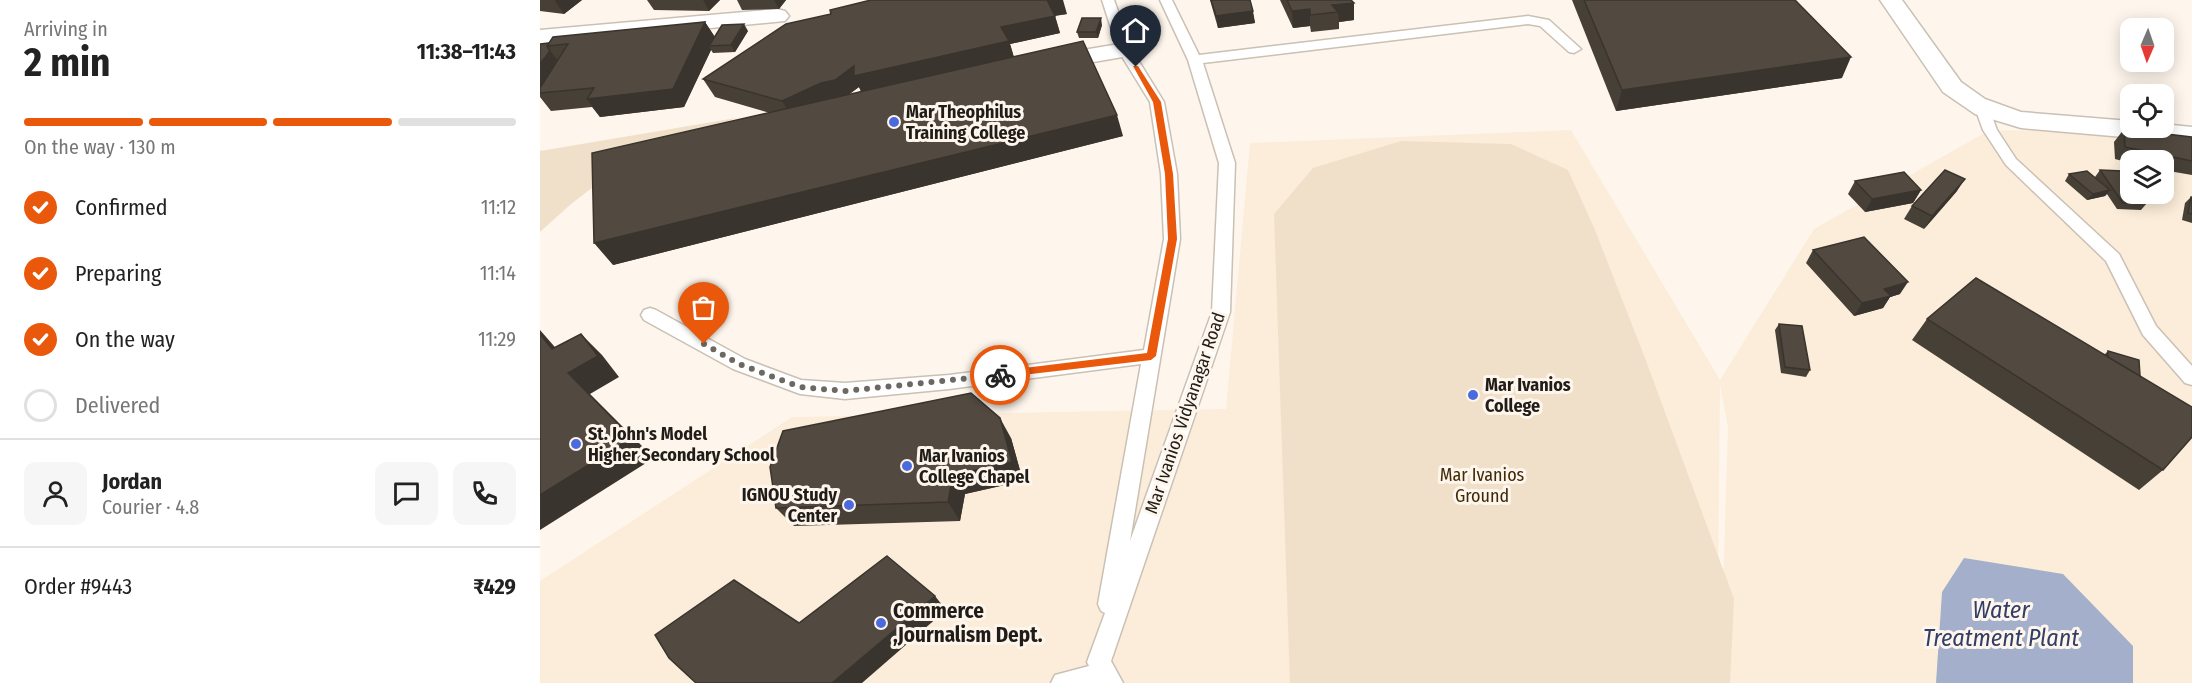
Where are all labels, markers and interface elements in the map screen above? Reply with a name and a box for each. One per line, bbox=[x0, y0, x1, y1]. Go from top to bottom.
pin bbox=[1110, 5, 1161, 67]
icon: home bbox=[1119, 14, 1152, 47]
text: Arriving in bbox=[24, 17, 108, 41]
north arrow bbox=[2120, 18, 2174, 72]
map controls bbox=[2120, 18, 2174, 204]
text: 11:38–11:43 bbox=[417, 38, 516, 65]
text: 2 min bbox=[24, 40, 110, 86]
button: locate bbox=[2120, 84, 2174, 138]
place label: Mar Theophilus Training College bbox=[906, 101, 1025, 144]
marker: Mar Theophilus Training College bbox=[887, 115, 901, 129]
text: On the way · 130 m bbox=[24, 135, 176, 159]
button: layers bbox=[2120, 150, 2174, 204]
icon: check bbox=[24, 191, 57, 224]
text: Confirmed bbox=[75, 194, 168, 221]
text: 11:12 bbox=[481, 195, 516, 219]
icon: check bbox=[24, 257, 57, 290]
text: Preparing bbox=[75, 260, 161, 287]
text: 11:14 bbox=[480, 261, 516, 285]
pin bbox=[678, 282, 729, 344]
icon: bag bbox=[687, 291, 720, 324]
street label: Mar Ivanios Vidyanagar Road bbox=[1140, 309, 1230, 517]
icon: check bbox=[24, 323, 57, 356]
text: On the way bbox=[75, 326, 175, 353]
text: 11:29 bbox=[478, 327, 516, 351]
courier bbox=[970, 345, 1030, 405]
icon: bike bbox=[984, 359, 1017, 392]
place label: Mar Ivanios College bbox=[1485, 374, 1571, 417]
marker: Mar Ivanios College bbox=[1466, 388, 1480, 402]
text: Delivered bbox=[75, 392, 160, 419]
place label: St. John's Model Higher Secondary School bbox=[588, 423, 775, 466]
marker: St. John's Model Higher Secondary School bbox=[569, 437, 583, 451]
place label: Mar Ivanios College Chapel bbox=[919, 445, 1029, 488]
marker: Mar Ivanios College Chapel bbox=[900, 459, 914, 473]
button: person bbox=[24, 462, 87, 525]
button: chat bbox=[375, 462, 438, 525]
button: phone bbox=[453, 462, 516, 525]
park label: Mar Ivanios Ground bbox=[1440, 464, 1525, 507]
text: Jordan bbox=[102, 468, 162, 495]
place label: IGNOU Study Center bbox=[742, 484, 837, 527]
text: Courier · 4.8 bbox=[102, 495, 199, 519]
marker: IGNOU Study Center bbox=[842, 498, 856, 512]
text: Order #9443 bbox=[24, 573, 132, 600]
text: ₹429 bbox=[473, 573, 516, 600]
water label: Water Treatment Plant bbox=[1923, 596, 2079, 652]
place label: Commerce ,Journalism Dept. bbox=[893, 598, 1043, 648]
marker: Commerce ,Journalism Dept. bbox=[874, 616, 888, 630]

